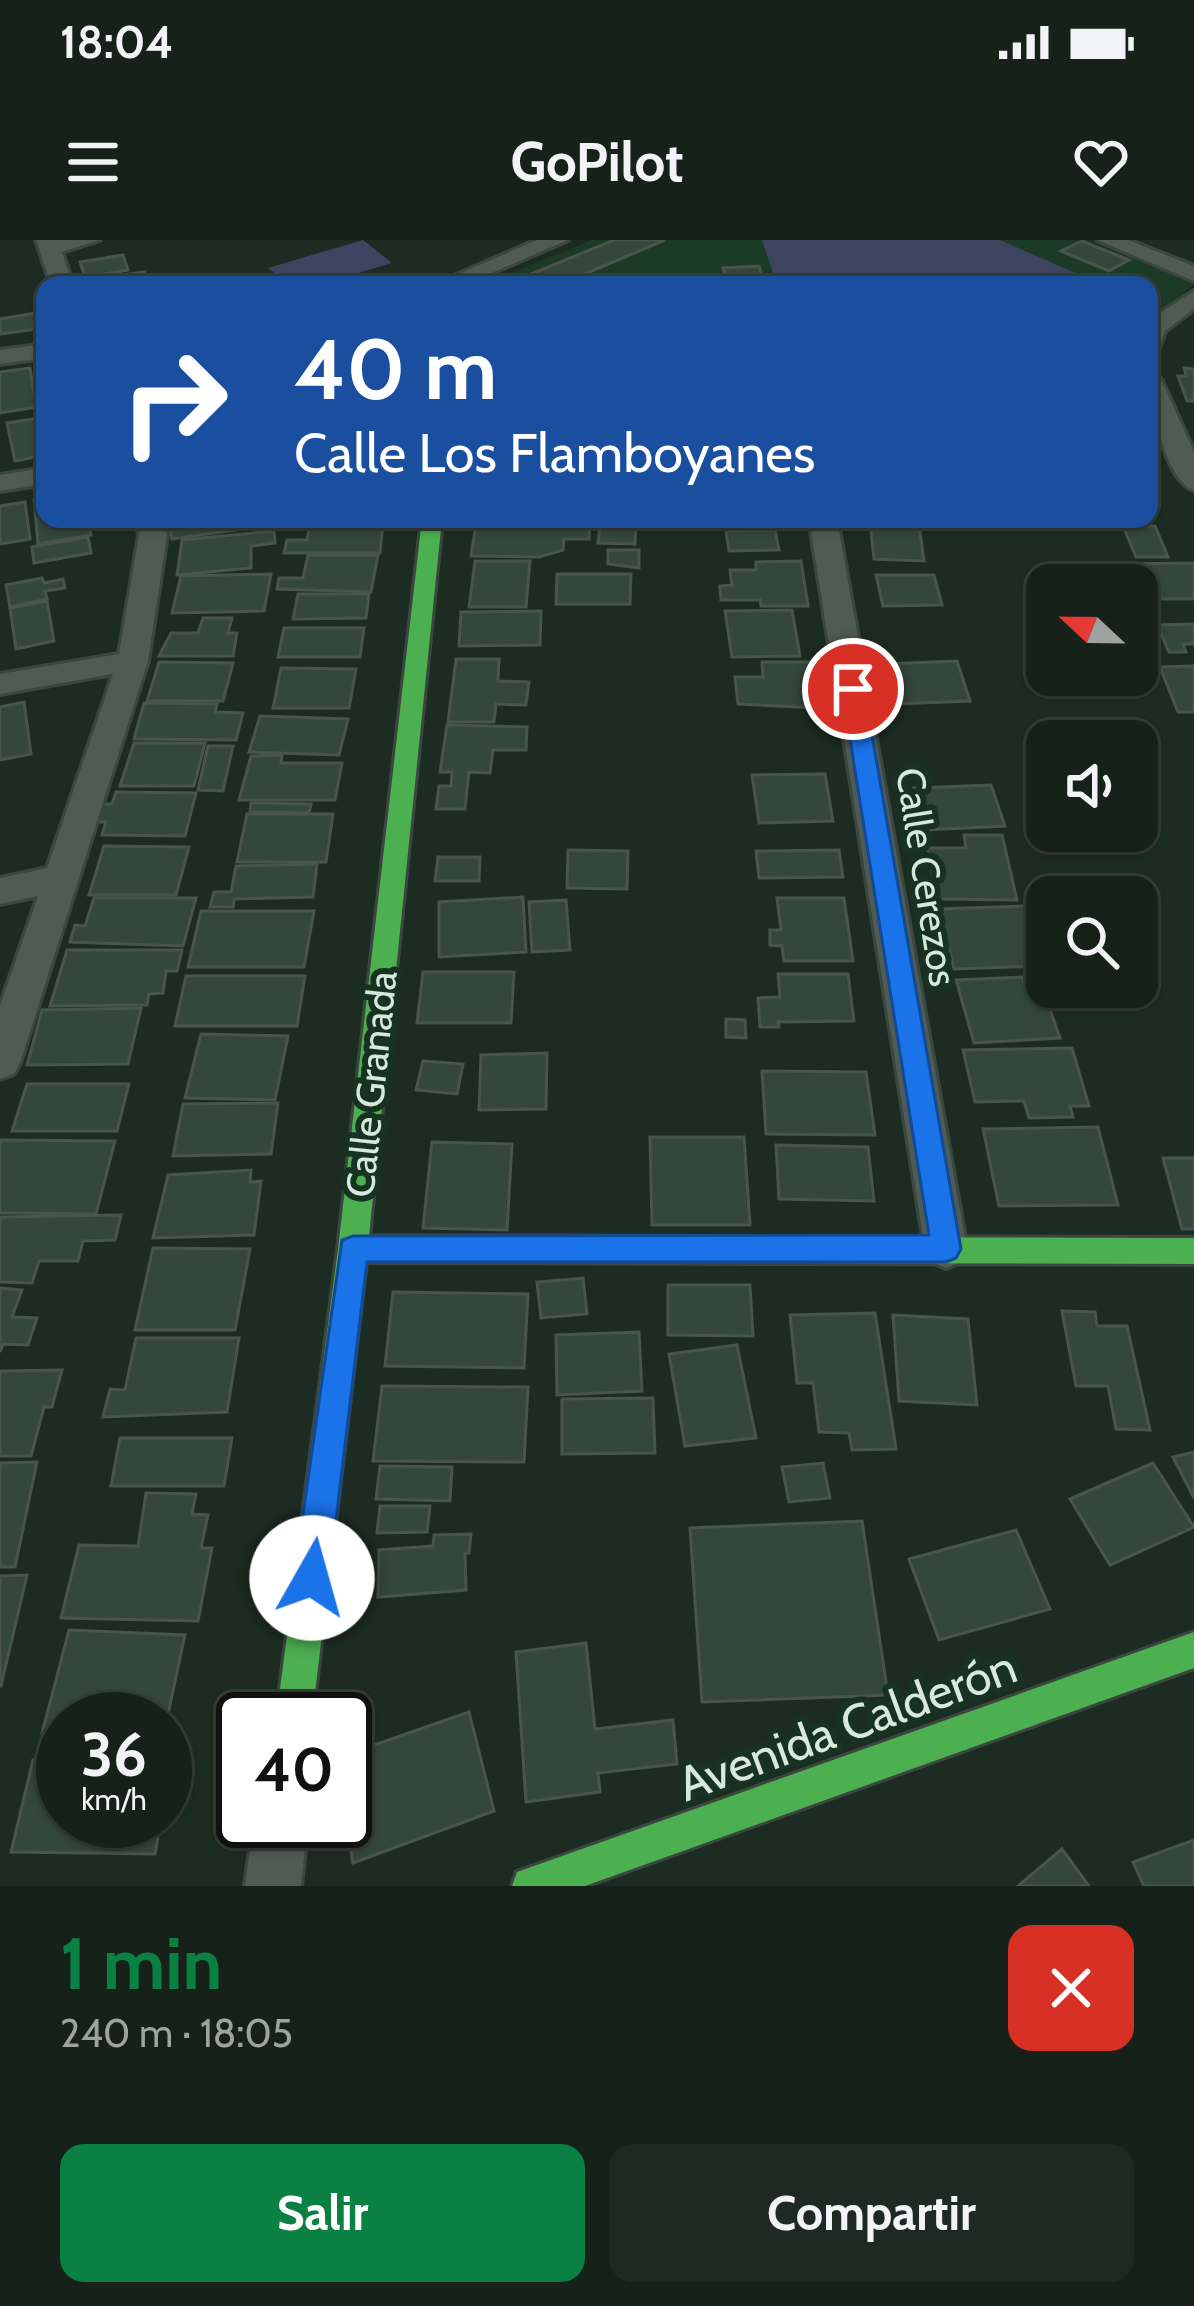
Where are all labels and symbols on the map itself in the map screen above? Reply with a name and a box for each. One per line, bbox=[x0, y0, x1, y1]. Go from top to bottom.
north arrow bbox=[1026, 564, 1158, 696]
pin bbox=[802, 638, 904, 740]
street label: Calle Cerezos bbox=[886, 764, 968, 990]
street label: Calle Granada bbox=[335, 968, 407, 1200]
position arrow bbox=[249, 1515, 375, 1641]
street label: Avenida Calderón bbox=[670, 1637, 1024, 1813]
speed limit sign: 40 bbox=[216, 1692, 372, 1848]

